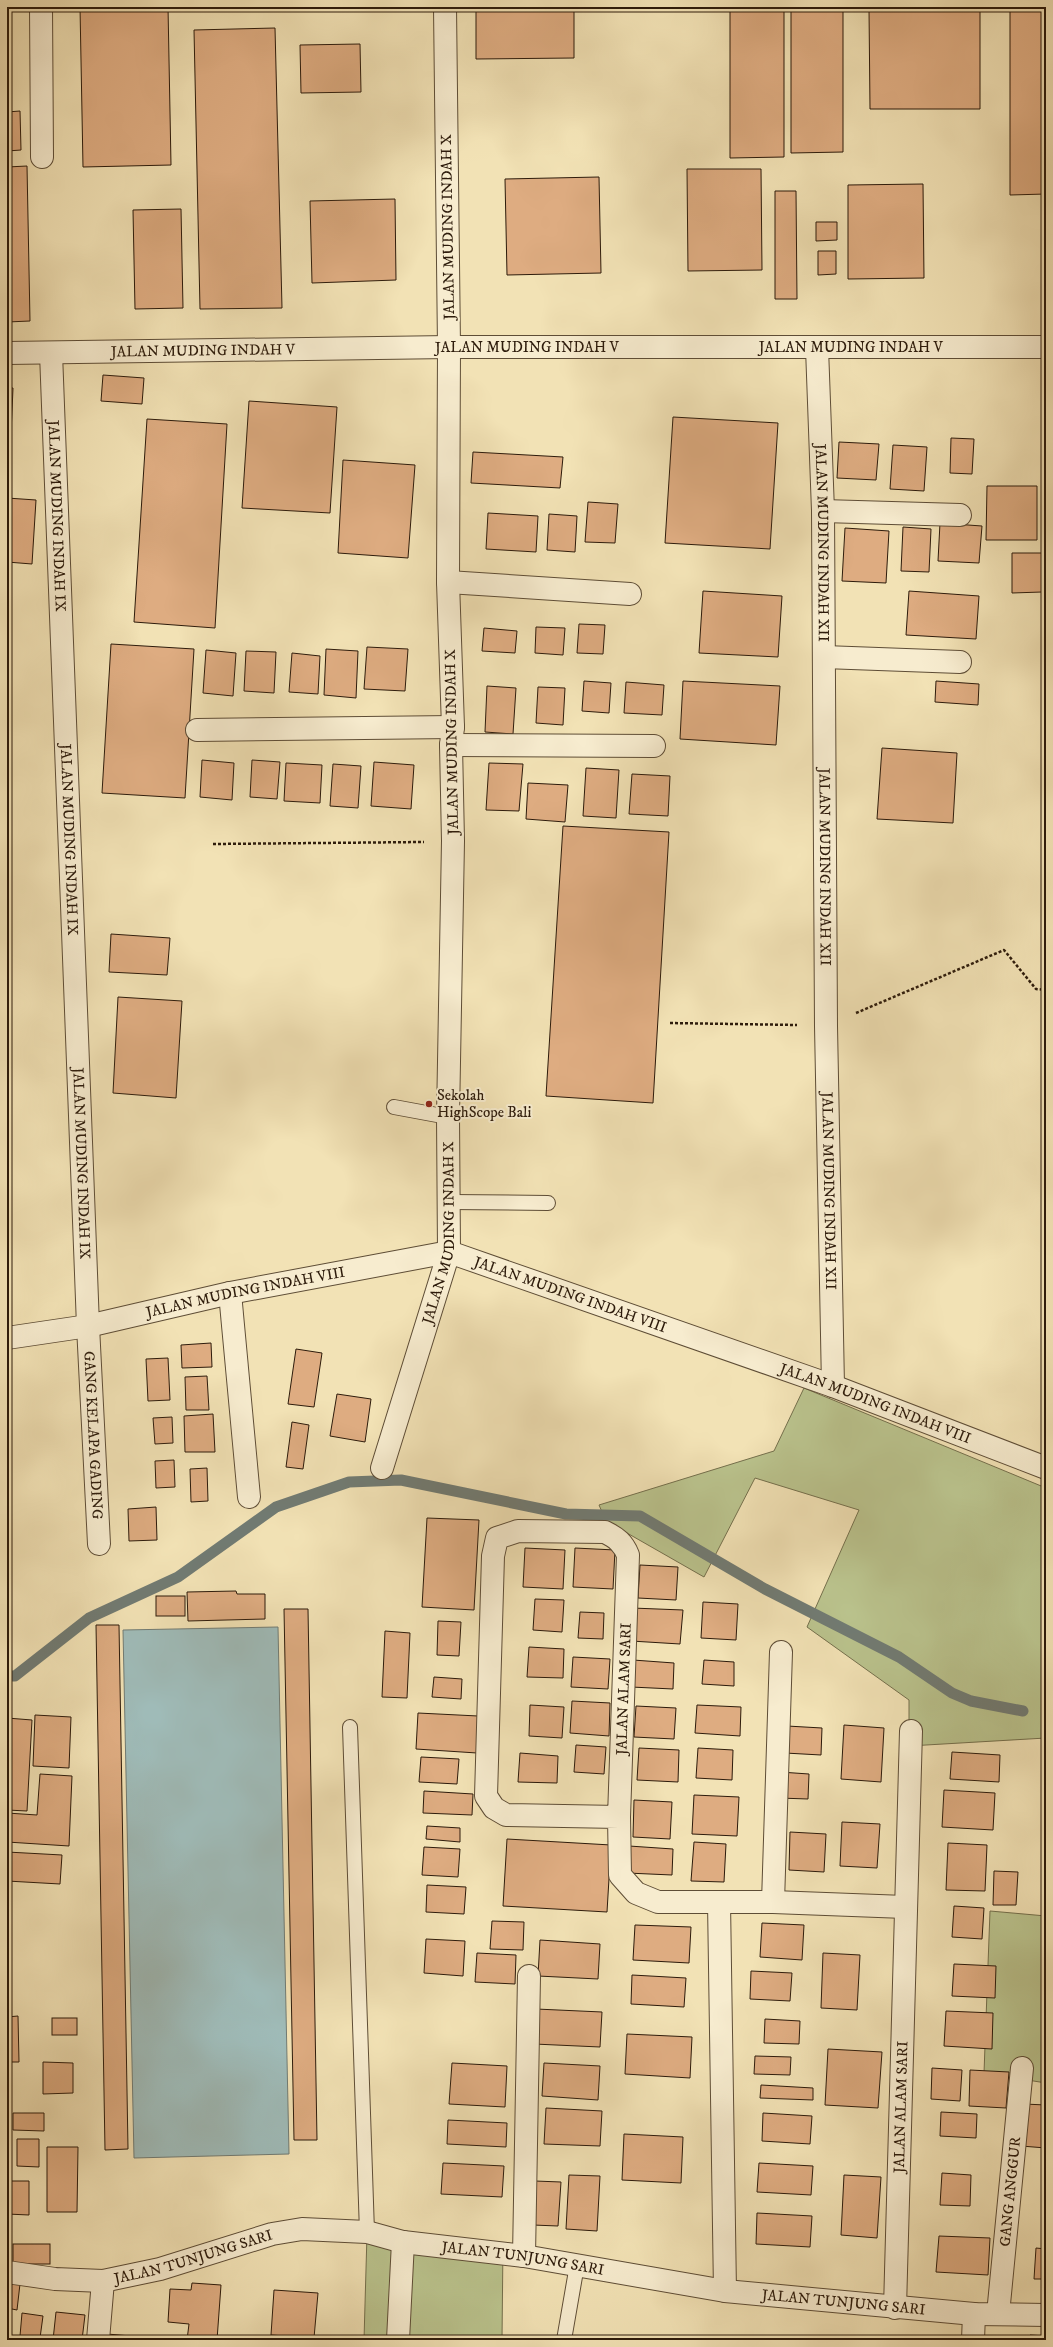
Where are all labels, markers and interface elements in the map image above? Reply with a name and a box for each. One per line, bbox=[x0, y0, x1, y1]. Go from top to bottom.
street label: JALAN MUDING INDAH X bbox=[437, 134, 459, 322]
street label: JALAN MUDING INDAH V bbox=[433, 337, 620, 357]
street label: JALAN MUDING INDAH V bbox=[757, 338, 944, 357]
street label: JALAN MUDING INDAH V bbox=[109, 340, 296, 361]
street label: JALAN MUDING INDAH IX bbox=[44, 418, 70, 612]
street label: JALAN MUDING INDAH XII bbox=[811, 442, 833, 642]
street label: JALAN MUDING INDAH X bbox=[441, 649, 463, 837]
street label: JALAN MUDING INDAH IX bbox=[56, 741, 83, 936]
street label: JALAN MUDING INDAH XII bbox=[815, 766, 835, 966]
street label: JALAN MUDING INDAH IX bbox=[69, 1065, 95, 1260]
place label: Sekolah HighScope Bali bbox=[437, 1086, 532, 1122]
street label: JALAN MUDING INDAH XII bbox=[818, 1090, 841, 1290]
marker: Sekolah HighScope Bali bbox=[424, 1099, 434, 1109]
street label: JALAN MUDING INDAH X bbox=[417, 1141, 459, 1328]
street label: JALAN MUDING INDAH VIII bbox=[470, 1251, 669, 1337]
street label: JALAN MUDING INDAH VIII bbox=[142, 1262, 346, 1322]
street label: GANG KELAPA GADING bbox=[80, 1350, 107, 1520]
street label: JALAN MUDING INDAH VIII bbox=[775, 1358, 974, 1448]
street label: JALAN ALAM SARI bbox=[612, 1623, 636, 1757]
street label: JALAN ALAM SARI bbox=[889, 2041, 912, 2175]
street label: GANG ANGGUR bbox=[995, 2136, 1025, 2247]
street label: JALAN TUNJUNG SARI bbox=[110, 2225, 275, 2288]
street label: JALAN TUNJUNG SARI bbox=[439, 2237, 606, 2279]
street label: JALAN TUNJUNG SARI bbox=[759, 2285, 926, 2319]

